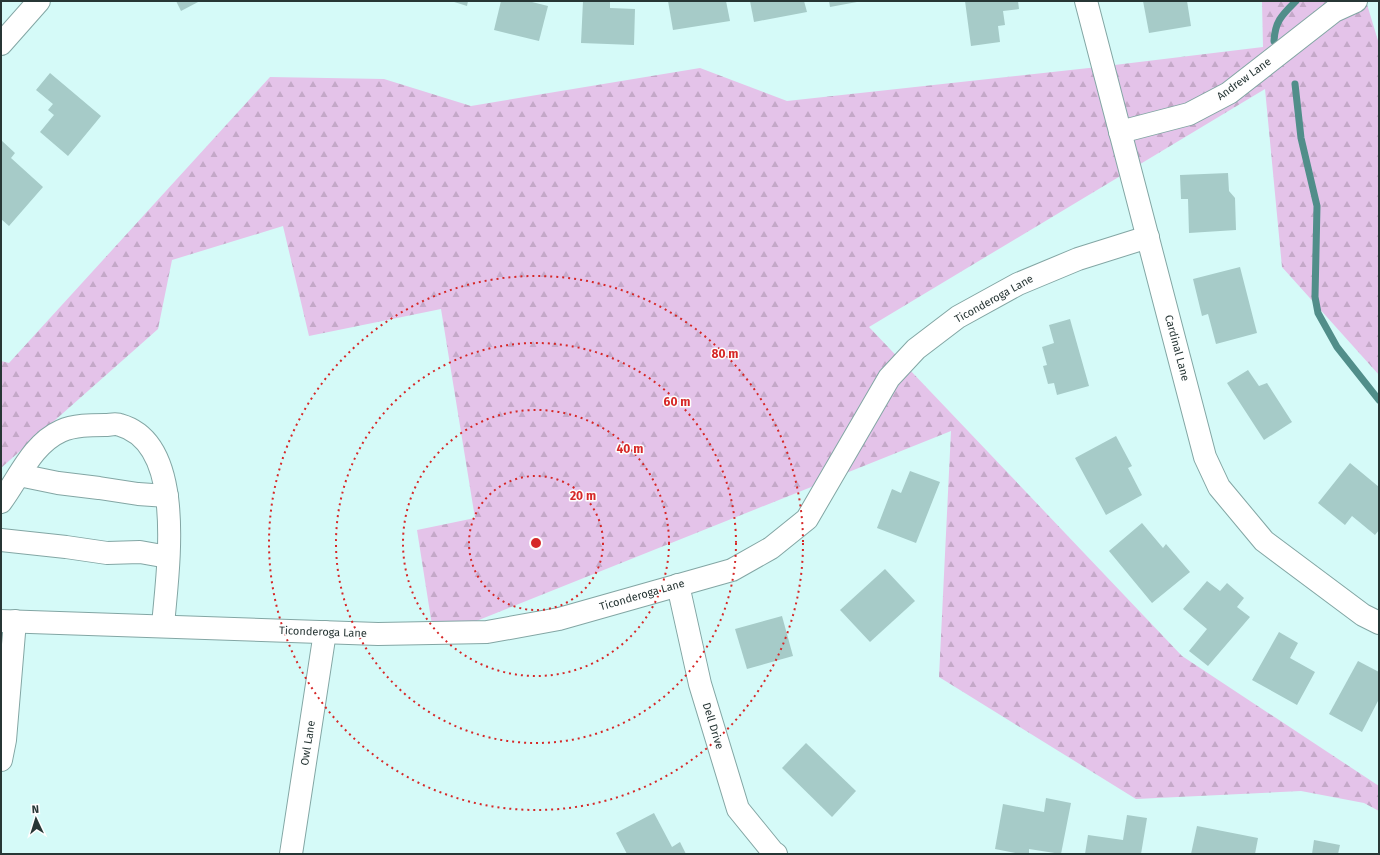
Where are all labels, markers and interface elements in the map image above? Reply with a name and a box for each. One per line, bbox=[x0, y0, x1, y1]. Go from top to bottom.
street label: Andrew Lane bbox=[1214, 55, 1274, 103]
street label: Ticonderoga Lane bbox=[952, 272, 1036, 326]
street label: Cardinal Lane bbox=[1162, 314, 1192, 382]
text: 80 m bbox=[712, 347, 738, 361]
text: 60 m bbox=[664, 395, 690, 409]
text: 40 m bbox=[617, 442, 643, 456]
text: 20 m bbox=[570, 489, 596, 503]
centre of rings bbox=[529, 536, 543, 550]
street label: Ticonderoga Lane bbox=[598, 577, 686, 613]
street label: Ticonderoga Lane bbox=[279, 624, 367, 640]
street label: Dell Drive bbox=[700, 701, 726, 751]
street label: Owl Lane bbox=[298, 720, 318, 766]
north arrow bbox=[16, 799, 56, 839]
text: N bbox=[31, 803, 39, 816]

